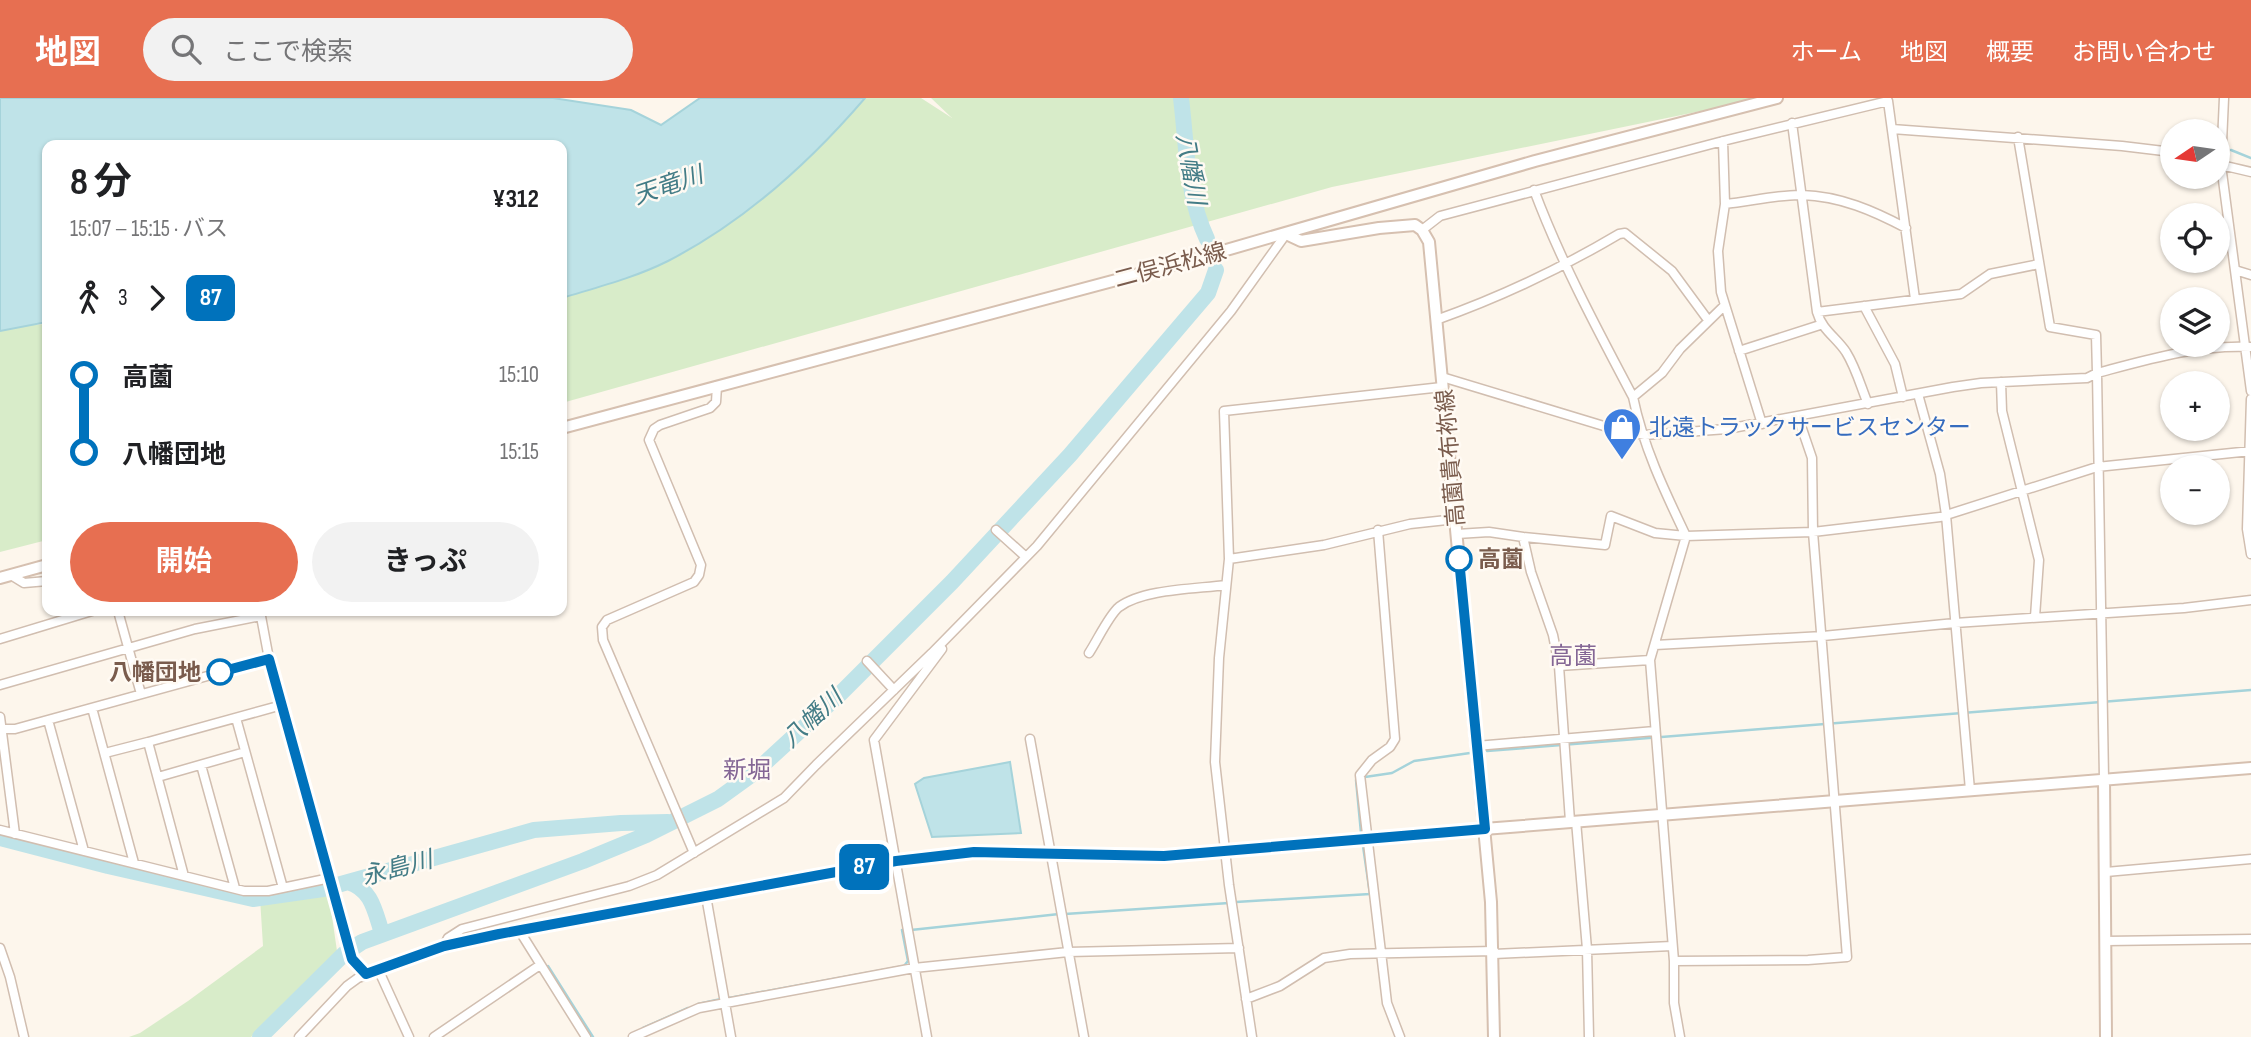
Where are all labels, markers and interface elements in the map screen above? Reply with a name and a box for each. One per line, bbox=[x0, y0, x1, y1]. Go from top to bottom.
search box bbox=[143, 18, 633, 81]
icon: search bbox=[167, 30, 205, 68]
text: 地図 bbox=[35, 33, 101, 73]
text: ここで検索 bbox=[223, 37, 353, 68]
text: ホーム bbox=[1791, 38, 1862, 67]
text: 地図 bbox=[1900, 38, 1948, 67]
text: 概要 bbox=[1986, 38, 2034, 67]
text: お問い合わせ bbox=[2072, 38, 2216, 67]
north arrow bbox=[2160, 119, 2230, 189]
map controls bbox=[2160, 119, 2230, 525]
water label: 八幡川 bbox=[1170, 131, 1212, 210]
water label: 天竜川 bbox=[629, 159, 710, 211]
text: 8 分 bbox=[70, 160, 132, 205]
text: ¥312 bbox=[492, 184, 539, 215]
button: locate bbox=[2160, 203, 2230, 273]
text: 15:07 – 15:15 · バス bbox=[70, 215, 228, 243]
street label: 二俣浜松線 bbox=[1111, 238, 1229, 294]
icon: walk bbox=[70, 279, 108, 317]
icon: forward bbox=[138, 279, 176, 317]
text: 87 bbox=[200, 283, 221, 312]
text: 3 bbox=[118, 284, 128, 312]
button: layers bbox=[2160, 287, 2230, 357]
text: 15:10 bbox=[499, 361, 539, 389]
text: 高薗 bbox=[122, 363, 174, 394]
button: + bbox=[2160, 371, 2230, 441]
street label: 高薗貴布祢線 bbox=[1431, 388, 1471, 528]
shop icon: 北遠トラックサービスセンター bbox=[1601, 406, 1643, 461]
place label: 北遠トラックサービスセンター bbox=[1649, 414, 1971, 442]
text: 15:15 bbox=[500, 438, 539, 466]
text: 八幡団地 bbox=[122, 440, 226, 471]
button: − bbox=[2160, 455, 2230, 525]
button: 開始 bbox=[70, 522, 298, 602]
button: きっぷ bbox=[312, 522, 539, 602]
marker: 高薗 bbox=[1446, 546, 1472, 572]
place label: 高薗 bbox=[1478, 546, 1524, 574]
district label: 高薗 bbox=[1549, 642, 1597, 671]
place label: 八幡団地 bbox=[109, 659, 201, 687]
marker: 八幡団地 bbox=[207, 659, 233, 685]
water label: 八幡川 bbox=[776, 681, 851, 754]
district label: 新堀 bbox=[723, 756, 771, 785]
water label: 永島川 bbox=[359, 844, 439, 892]
line badge: 87 bbox=[832, 844, 896, 890]
text: 87 bbox=[853, 852, 875, 881]

